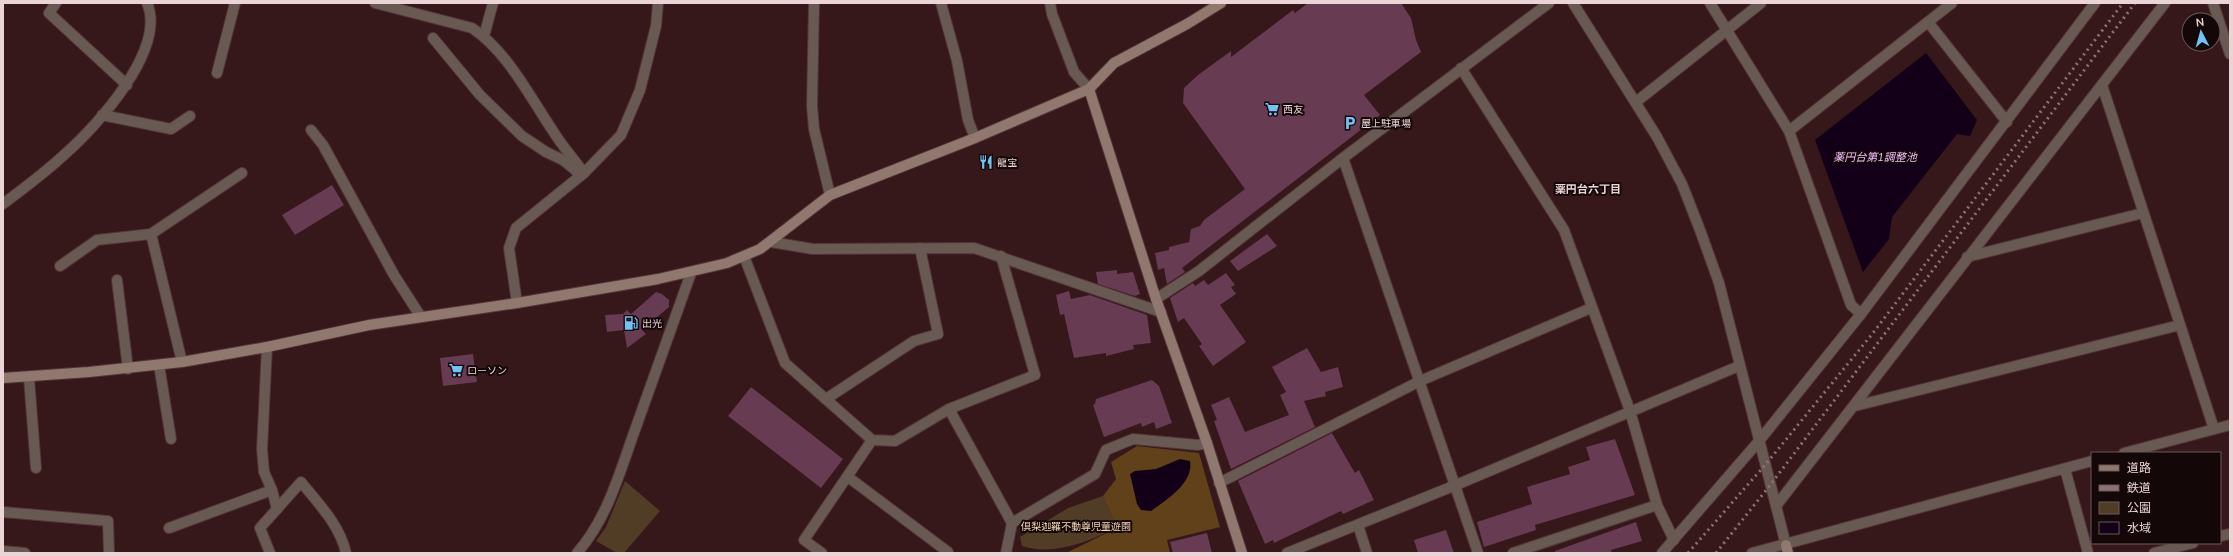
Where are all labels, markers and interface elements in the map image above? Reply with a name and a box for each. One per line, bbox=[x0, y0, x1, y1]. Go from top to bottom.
north arrow bbox=[2181, 12, 2221, 52]
text: N bbox=[2195, 15, 2205, 29]
supermarket icon: 西友 bbox=[1264, 101, 1280, 117]
place label: 西友 bbox=[1283, 103, 1303, 116]
parking icon: 屋上駐車場 bbox=[1342, 115, 1358, 131]
place label: 屋上駐車場 bbox=[1361, 117, 1411, 130]
water label: 薬円台第1調整池 bbox=[1833, 150, 1918, 164]
restaurant icon: 龍宝 bbox=[978, 154, 994, 170]
place label: 龍宝 bbox=[997, 156, 1017, 169]
district label: 薬円台六丁目 bbox=[1555, 182, 1621, 196]
fuel station icon: 出光 bbox=[623, 315, 639, 331]
place label: 出光 bbox=[642, 317, 662, 330]
supermarket icon: ローソン bbox=[448, 362, 464, 378]
place label: ローソン bbox=[467, 364, 507, 377]
legend bbox=[2091, 452, 2221, 544]
text: 道路 bbox=[2127, 460, 2151, 475]
text: 鉄道 bbox=[2127, 480, 2151, 495]
text: 公園 bbox=[2127, 500, 2151, 515]
park label: 倶梨迦羅不動尊児童遊園 bbox=[1020, 520, 1131, 533]
text: 水域 bbox=[2127, 520, 2151, 535]

